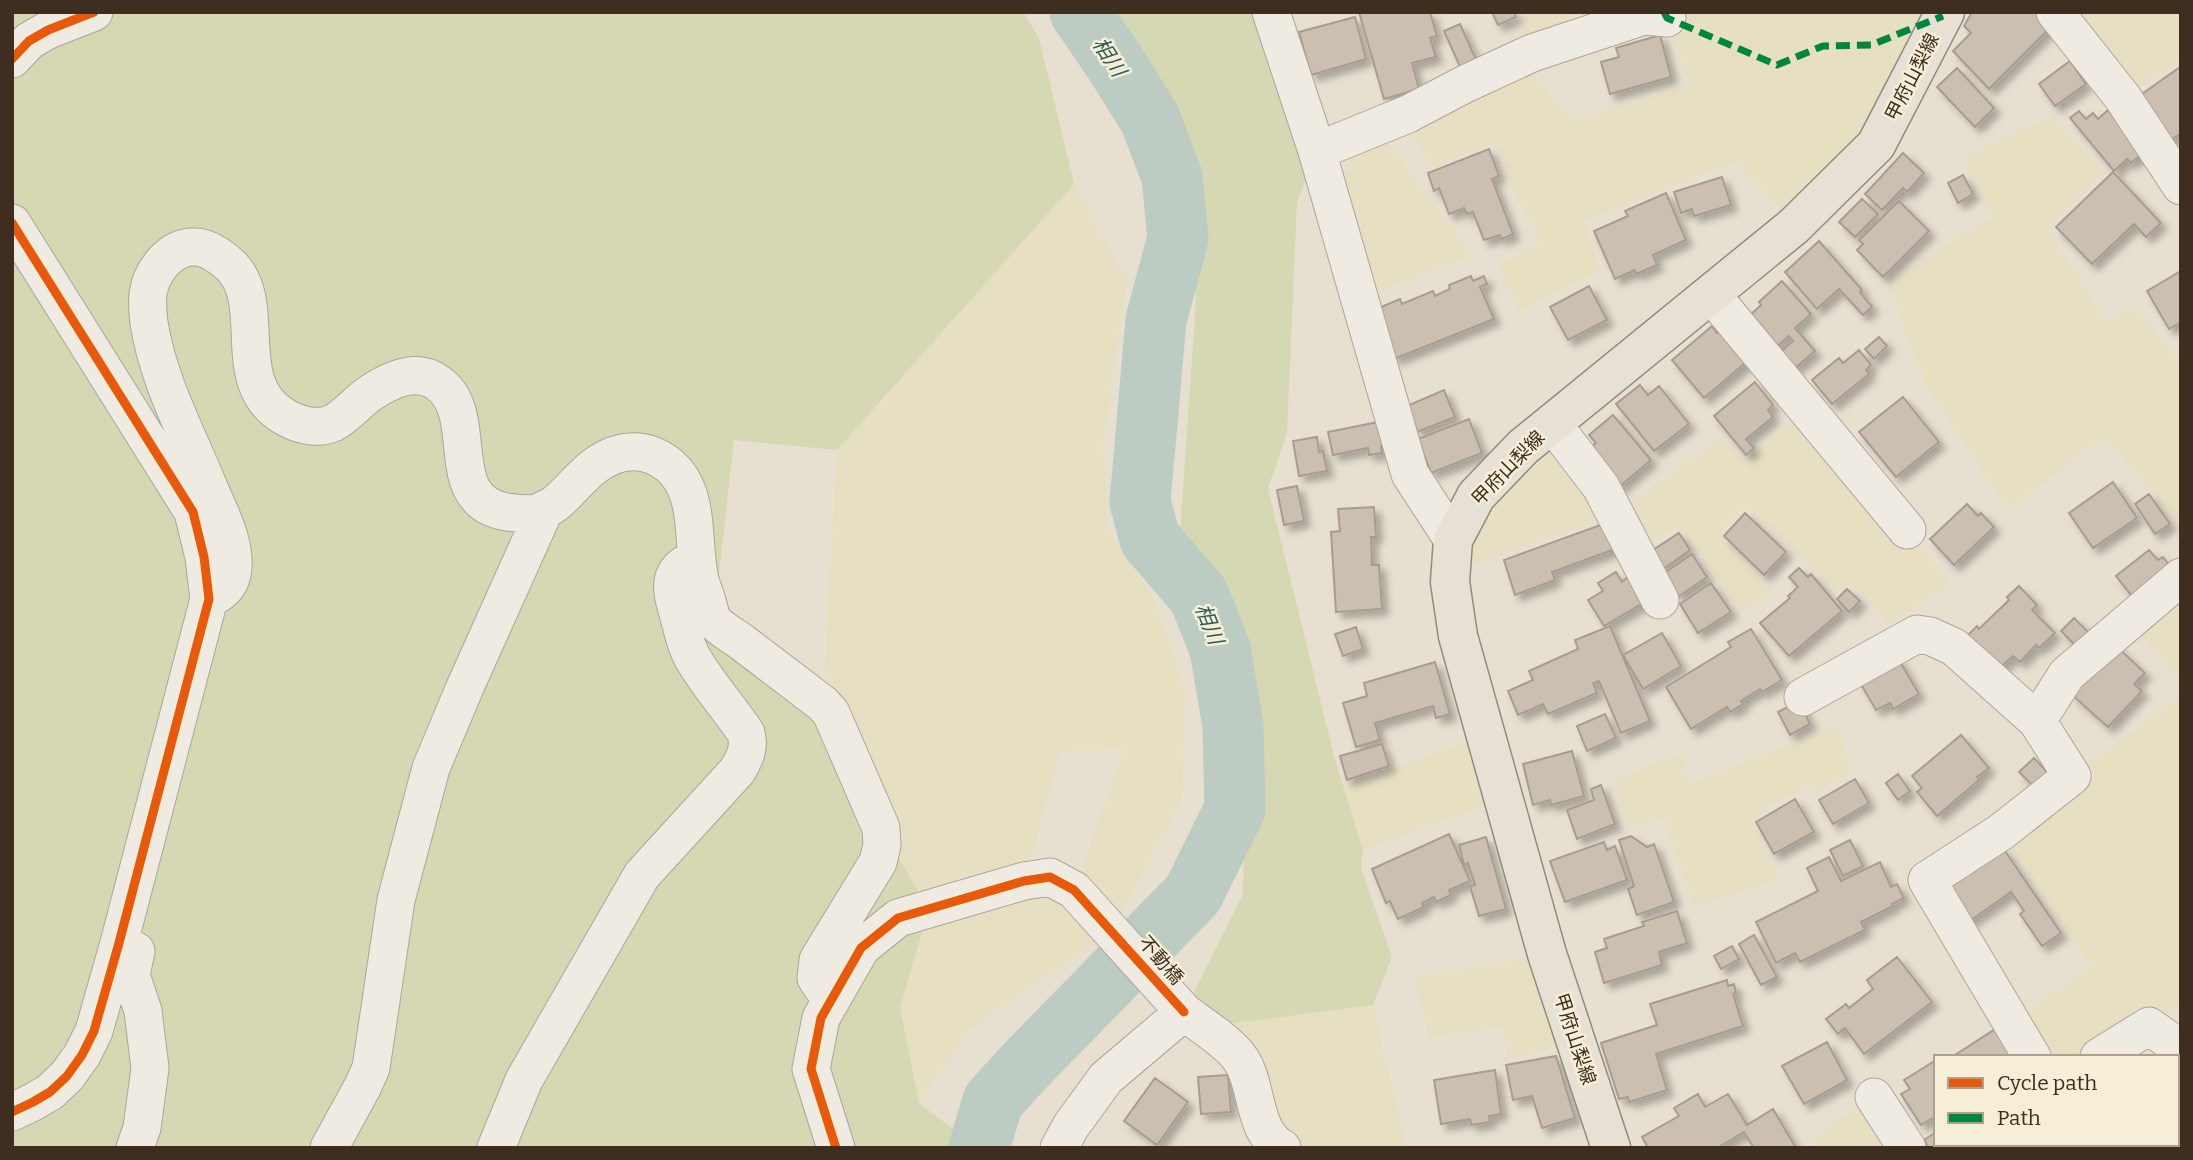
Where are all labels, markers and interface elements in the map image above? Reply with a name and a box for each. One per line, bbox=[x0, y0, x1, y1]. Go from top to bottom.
street label: 甲府山梨線 bbox=[1880, 29, 1944, 125]
water label: 相川 bbox=[1087, 32, 1132, 83]
street label: 甲府山梨線 bbox=[1467, 426, 1549, 510]
water label: 相川 bbox=[1189, 600, 1230, 650]
street label: 不動橋 bbox=[1134, 931, 1188, 989]
street label: 甲府山梨線 bbox=[1549, 990, 1601, 1088]
legend bbox=[1934, 1055, 2179, 1146]
text: Cycle path bbox=[1997, 1070, 2097, 1096]
text: Path bbox=[1997, 1105, 2041, 1131]

